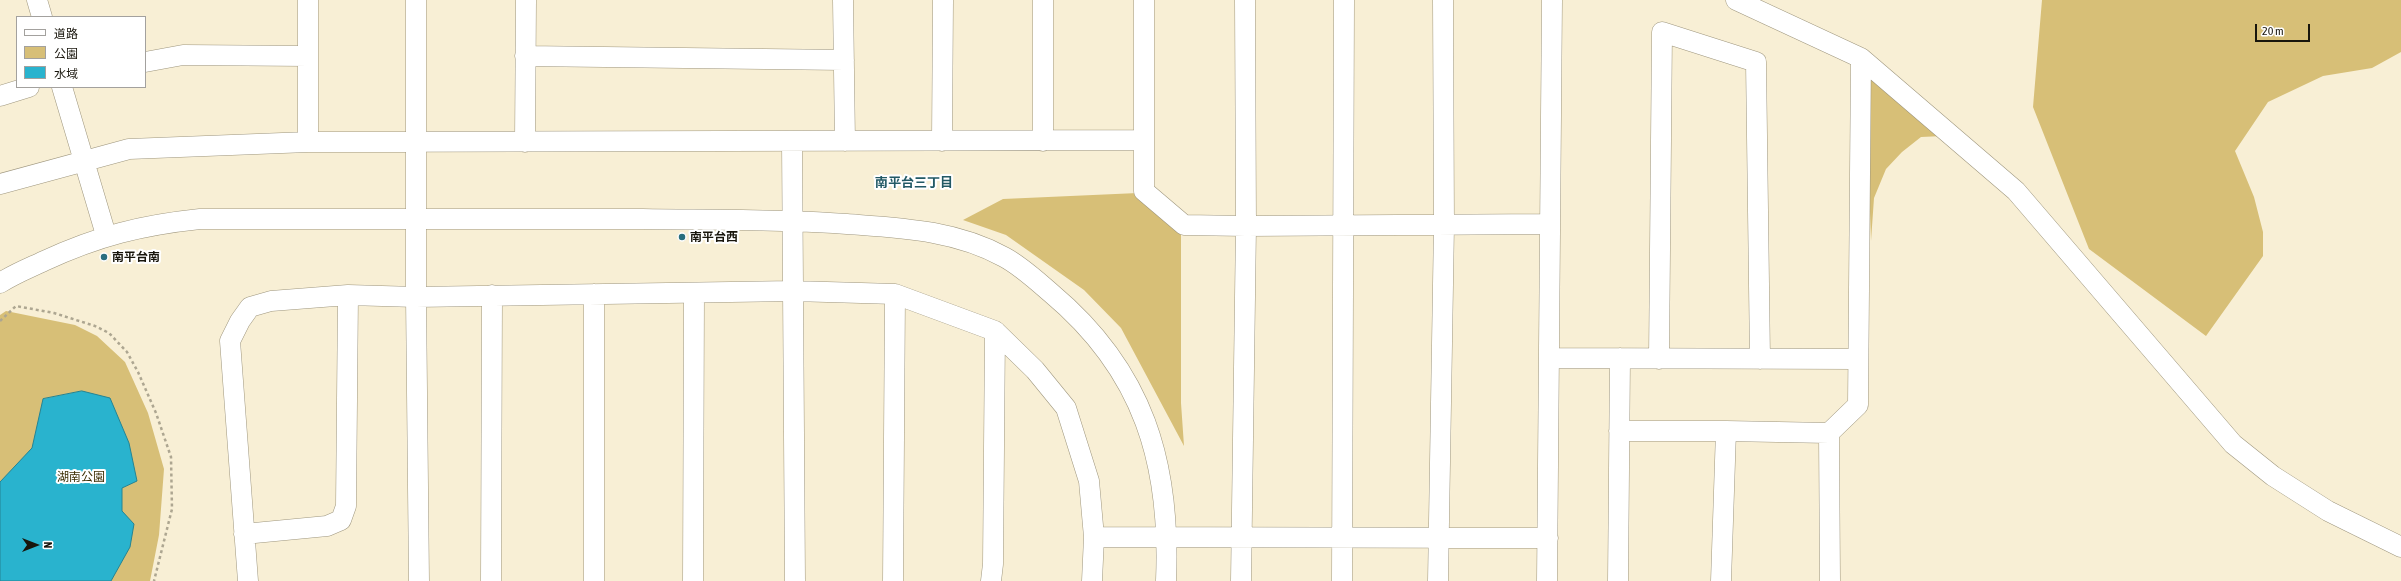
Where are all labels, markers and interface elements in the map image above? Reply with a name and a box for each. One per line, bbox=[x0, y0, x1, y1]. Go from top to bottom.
legend bbox=[16, 16, 146, 88]
scale bar bbox=[2257, 16, 2312, 42]
text: 20 m bbox=[2262, 24, 2284, 38]
text: 道路 bbox=[54, 27, 78, 41]
text: 公園 bbox=[54, 47, 78, 61]
text: 水域 bbox=[54, 67, 78, 81]
district label: 南平台三丁目 bbox=[875, 175, 953, 191]
place label: 南平台西 bbox=[690, 230, 738, 244]
marker: 南平台西 bbox=[677, 232, 687, 242]
place label: 南平台南 bbox=[112, 250, 160, 264]
marker: 南平台南 bbox=[99, 252, 109, 262]
park label: 湖南公園 bbox=[57, 470, 105, 484]
north arrow bbox=[16, 525, 56, 565]
text: N bbox=[42, 542, 54, 548]

